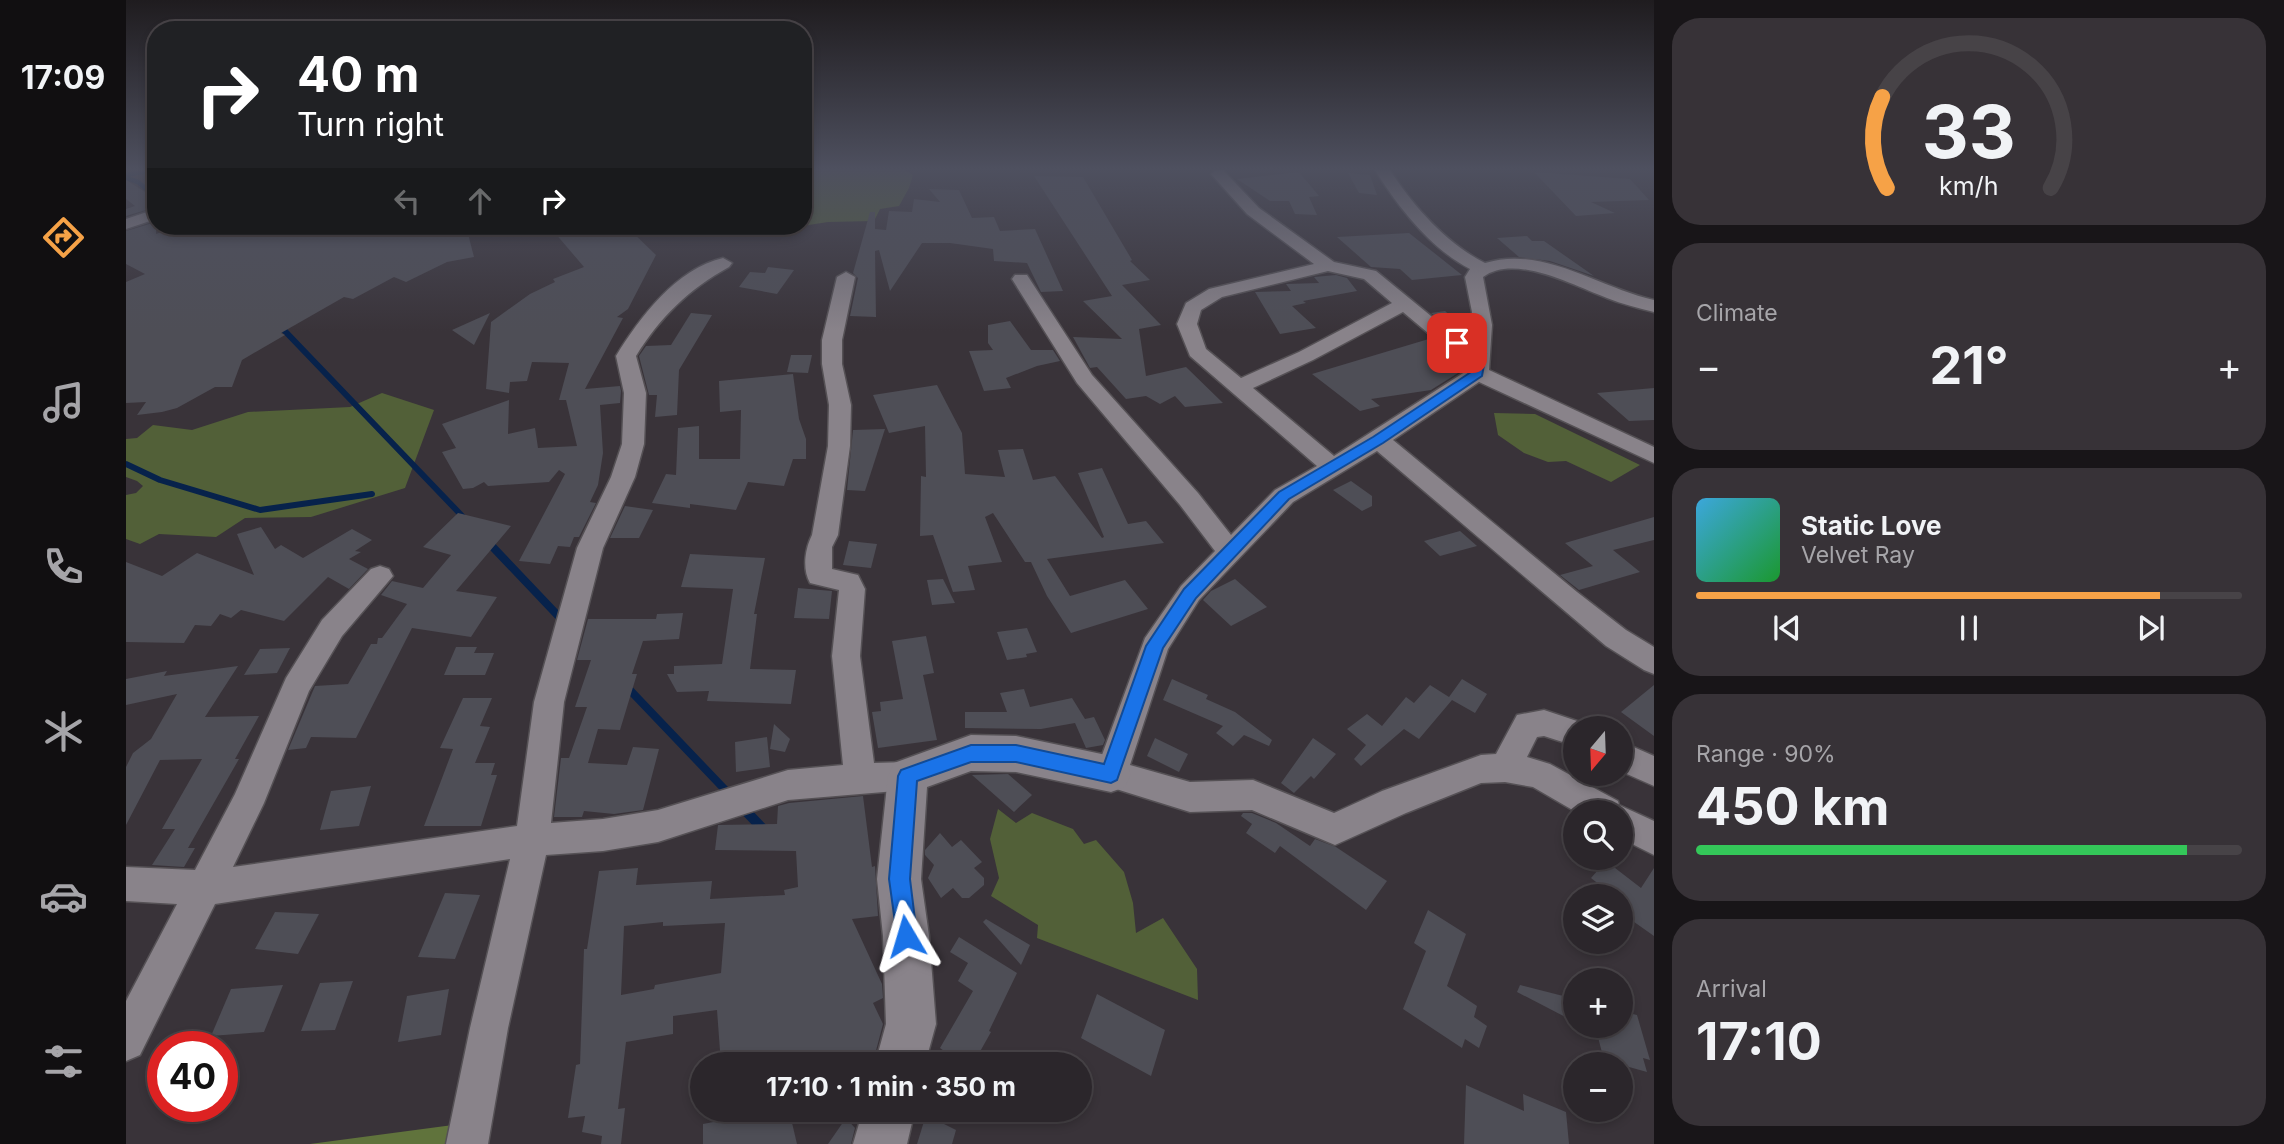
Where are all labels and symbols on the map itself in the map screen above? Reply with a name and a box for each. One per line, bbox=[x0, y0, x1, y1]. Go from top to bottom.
pin bbox=[1427, 313, 1487, 373]
north arrow bbox=[1563, 716, 1633, 786]
position arrow bbox=[869, 899, 943, 973]
speed limit sign: 40 bbox=[147, 1031, 238, 1122]

